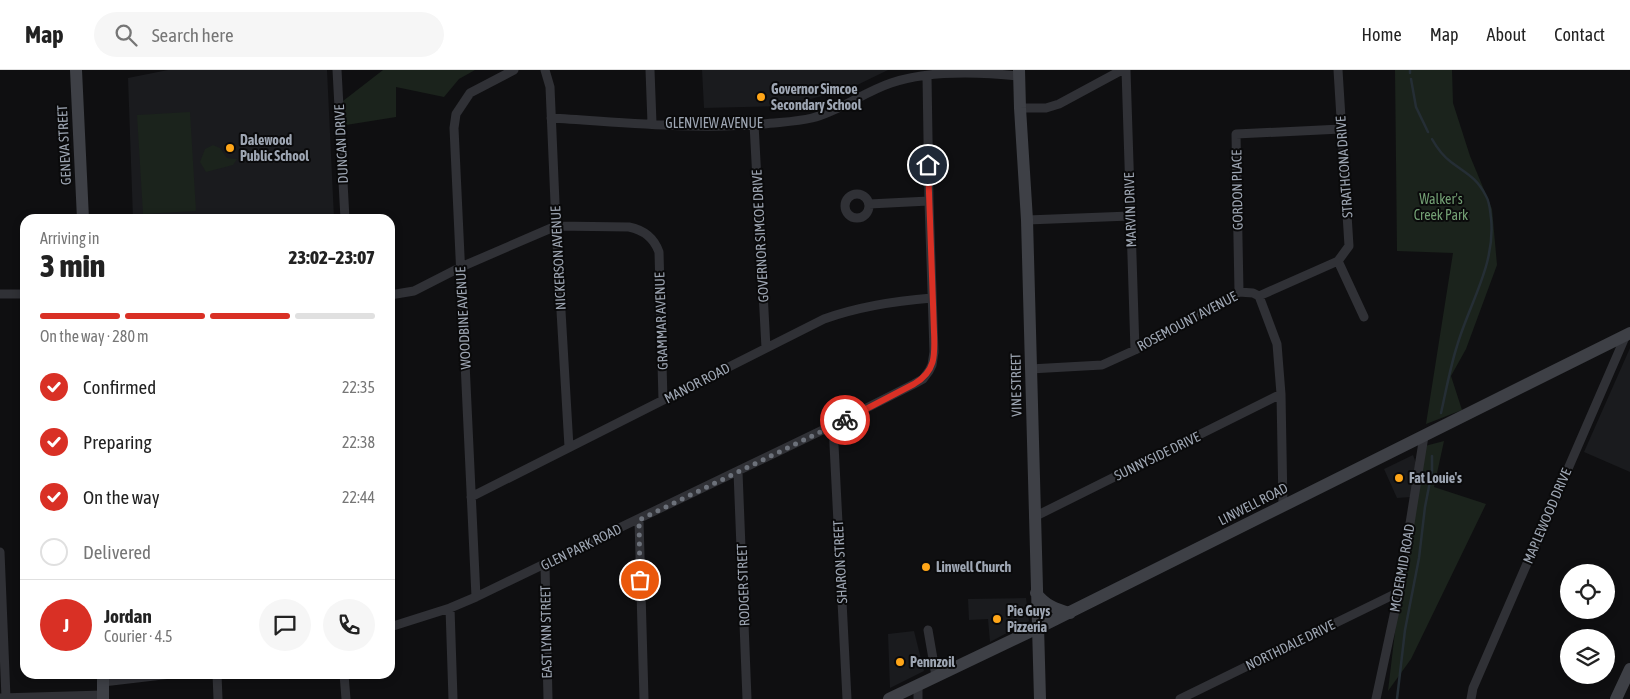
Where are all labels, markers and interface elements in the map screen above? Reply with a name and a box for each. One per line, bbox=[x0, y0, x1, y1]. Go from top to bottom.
search box bbox=[94, 12, 444, 57]
text: Map bbox=[25, 21, 64, 48]
icon: search bbox=[112, 21, 140, 49]
text: Search here bbox=[152, 24, 234, 46]
text: Home bbox=[1362, 24, 1402, 45]
text: Map bbox=[1430, 24, 1459, 45]
text: About bbox=[1487, 24, 1526, 45]
text: Contact bbox=[1554, 24, 1605, 45]
place label: Governor Simcoe Secondary School bbox=[771, 81, 862, 113]
marker: Governor Simcoe Secondary School bbox=[755, 91, 767, 103]
street label: DUNCAN DRIVE bbox=[331, 104, 351, 184]
street label: GENEVA STREET bbox=[54, 105, 74, 185]
street label: GLENVIEW AVENUE bbox=[665, 115, 763, 131]
street label: STRATHCONA DRIVE bbox=[1332, 115, 1356, 218]
place label: Dalewood Public School bbox=[240, 132, 309, 164]
marker: Dalewood Public School bbox=[224, 142, 236, 154]
pin bbox=[907, 144, 949, 186]
street label: GORDON PLACE bbox=[1228, 150, 1246, 230]
icon: home bbox=[914, 151, 942, 179]
street label: GOVERNOR SIMCOE DRIVE bbox=[749, 169, 771, 303]
street label: MARVIN DRIVE bbox=[1121, 172, 1139, 248]
park label: Walker's Creek Park bbox=[1414, 191, 1468, 223]
street label: NICKERSON AVENUE bbox=[547, 206, 569, 310]
text: Arriving in bbox=[40, 229, 100, 247]
text: 23:02–23:07 bbox=[288, 246, 375, 268]
text: 3 min bbox=[40, 247, 105, 284]
street label: WOODBINE AVENUE bbox=[452, 266, 474, 370]
street label: GRAMMAR AVENUE bbox=[651, 272, 671, 370]
street label: ROSEMOUNT AVENUE bbox=[1134, 288, 1240, 354]
text: On the way · 280 m bbox=[40, 327, 149, 345]
street label: VINE STREET bbox=[1007, 353, 1025, 417]
street label: MANOR ROAD bbox=[662, 360, 733, 406]
icon: check bbox=[40, 373, 68, 401]
text: Confirmed bbox=[83, 376, 156, 398]
text: 22:35 bbox=[342, 378, 375, 396]
courier bbox=[820, 395, 870, 445]
icon: bike bbox=[831, 406, 859, 434]
icon: check bbox=[40, 428, 68, 456]
street label: SUNNYSIDE DRIVE bbox=[1112, 428, 1202, 484]
text: Preparing bbox=[83, 431, 152, 453]
text: 22:38 bbox=[342, 433, 375, 451]
street label: MAPLEWOOD DRIVE bbox=[1520, 466, 1574, 566]
place label: Fat Louie's bbox=[1409, 470, 1462, 486]
marker: Fat Louie's bbox=[1393, 472, 1405, 484]
street label: LINWELL ROAD bbox=[1216, 480, 1291, 528]
icon: check bbox=[40, 483, 68, 511]
text: On the way bbox=[83, 486, 160, 508]
text: 22:44 bbox=[342, 488, 375, 506]
street label: SHARON STREET bbox=[830, 520, 850, 604]
street label: GLEN PARK ROAD bbox=[538, 521, 624, 573]
street label: MCDERMID ROAD bbox=[1386, 523, 1418, 613]
text: Delivered bbox=[83, 541, 151, 563]
street label: RODGER STREET bbox=[734, 544, 752, 626]
pin bbox=[619, 559, 661, 601]
place label: Linwell Church bbox=[936, 559, 1012, 575]
marker: Linwell Church bbox=[920, 561, 932, 573]
map controls bbox=[1560, 564, 1615, 684]
button: locate bbox=[1560, 564, 1615, 619]
icon: bag bbox=[626, 566, 654, 594]
street label: EAST LYNN STREET bbox=[537, 585, 555, 679]
button: chat bbox=[259, 599, 311, 651]
button: phone bbox=[323, 599, 375, 651]
place label: Pie Guys Pizzeria bbox=[1007, 603, 1050, 635]
text: Jordan bbox=[104, 605, 152, 627]
marker: Pie Guys Pizzeria bbox=[991, 613, 1003, 625]
text: J bbox=[63, 614, 69, 636]
street label: NORTHDALE DRIVE bbox=[1243, 617, 1337, 673]
text: Courier · 4.5 bbox=[104, 627, 173, 645]
button: layers bbox=[1560, 629, 1615, 684]
place label: Pennzoil bbox=[910, 654, 955, 670]
marker: Pennzoil bbox=[894, 656, 906, 668]

